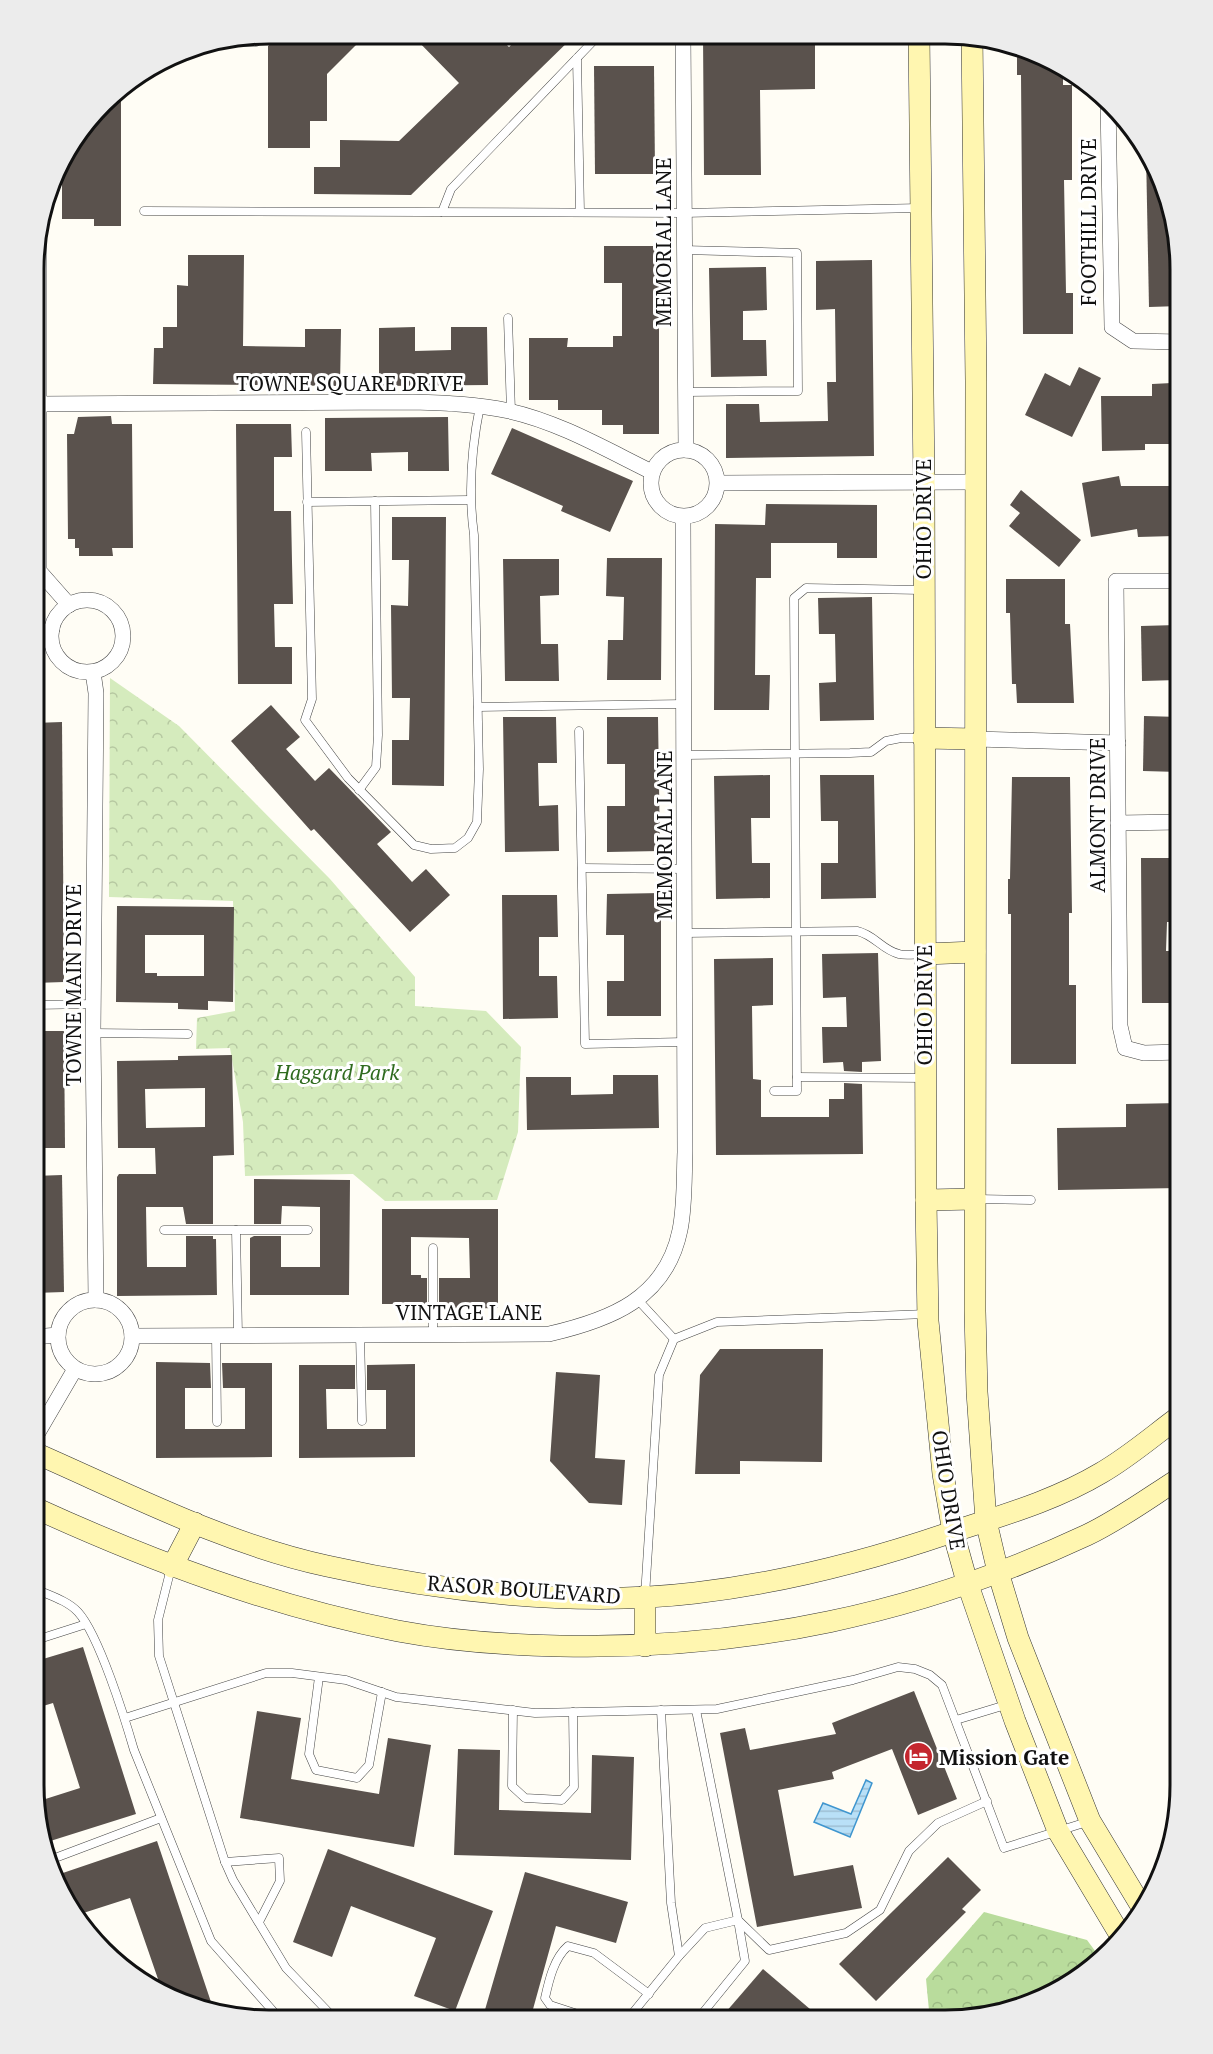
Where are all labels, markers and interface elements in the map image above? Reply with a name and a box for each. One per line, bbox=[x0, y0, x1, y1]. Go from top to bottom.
street label: FOOTHILL DRIVE bbox=[1074, 138, 1102, 306]
street label: MEMORIAL LANE bbox=[649, 157, 677, 327]
street label: TOWNE SQUARE DRIVE bbox=[236, 369, 464, 397]
street label: OHIO DRIVE bbox=[909, 458, 937, 580]
street label: ALMONT DRIVE bbox=[1083, 737, 1111, 893]
street label: MEMORIAL LANE bbox=[650, 750, 678, 920]
street label: TOWNE MAIN DRIVE bbox=[59, 884, 87, 1086]
street label: OHIO DRIVE bbox=[910, 944, 938, 1066]
park label: Haggard Park bbox=[274, 1058, 400, 1086]
street label: VINTAGE LANE bbox=[396, 1298, 542, 1326]
street label: OHIO DRIVE bbox=[926, 1428, 972, 1552]
street label: RASOR BOULEVARD bbox=[426, 1568, 622, 1610]
hotel icon: Mission Gate bbox=[902, 1741, 934, 1773]
place label: Mission Gate bbox=[939, 1743, 1069, 1771]

